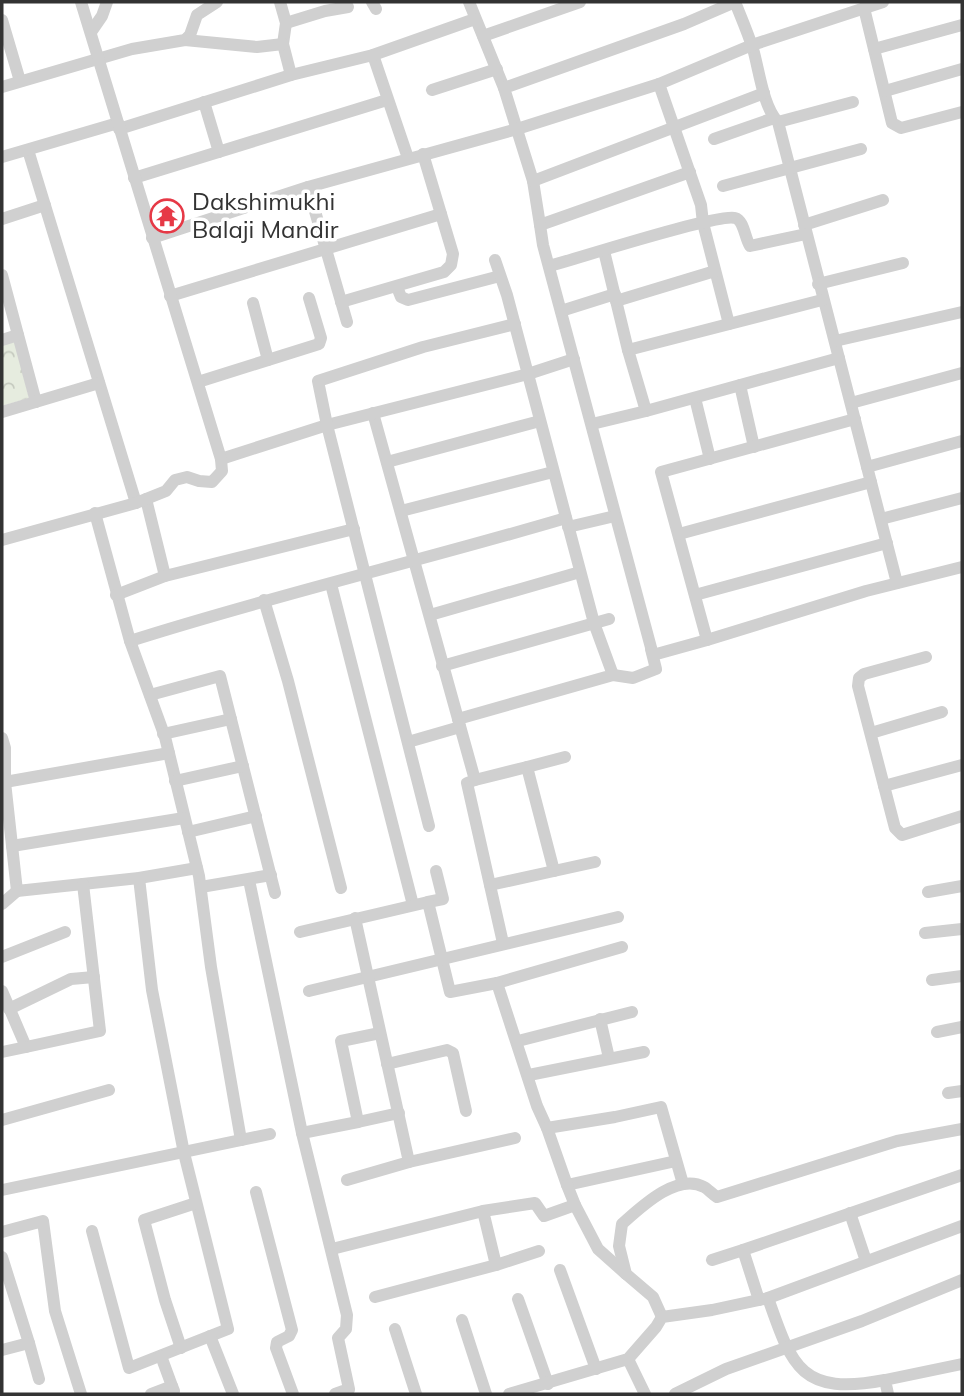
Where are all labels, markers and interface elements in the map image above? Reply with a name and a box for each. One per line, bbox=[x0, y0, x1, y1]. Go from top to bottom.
place label: Dakshimukhi Balaji Mandir bbox=[192, 186, 339, 244]
temple icon: Dakshimukhi Balaji Mandir bbox=[148, 197, 186, 235]

